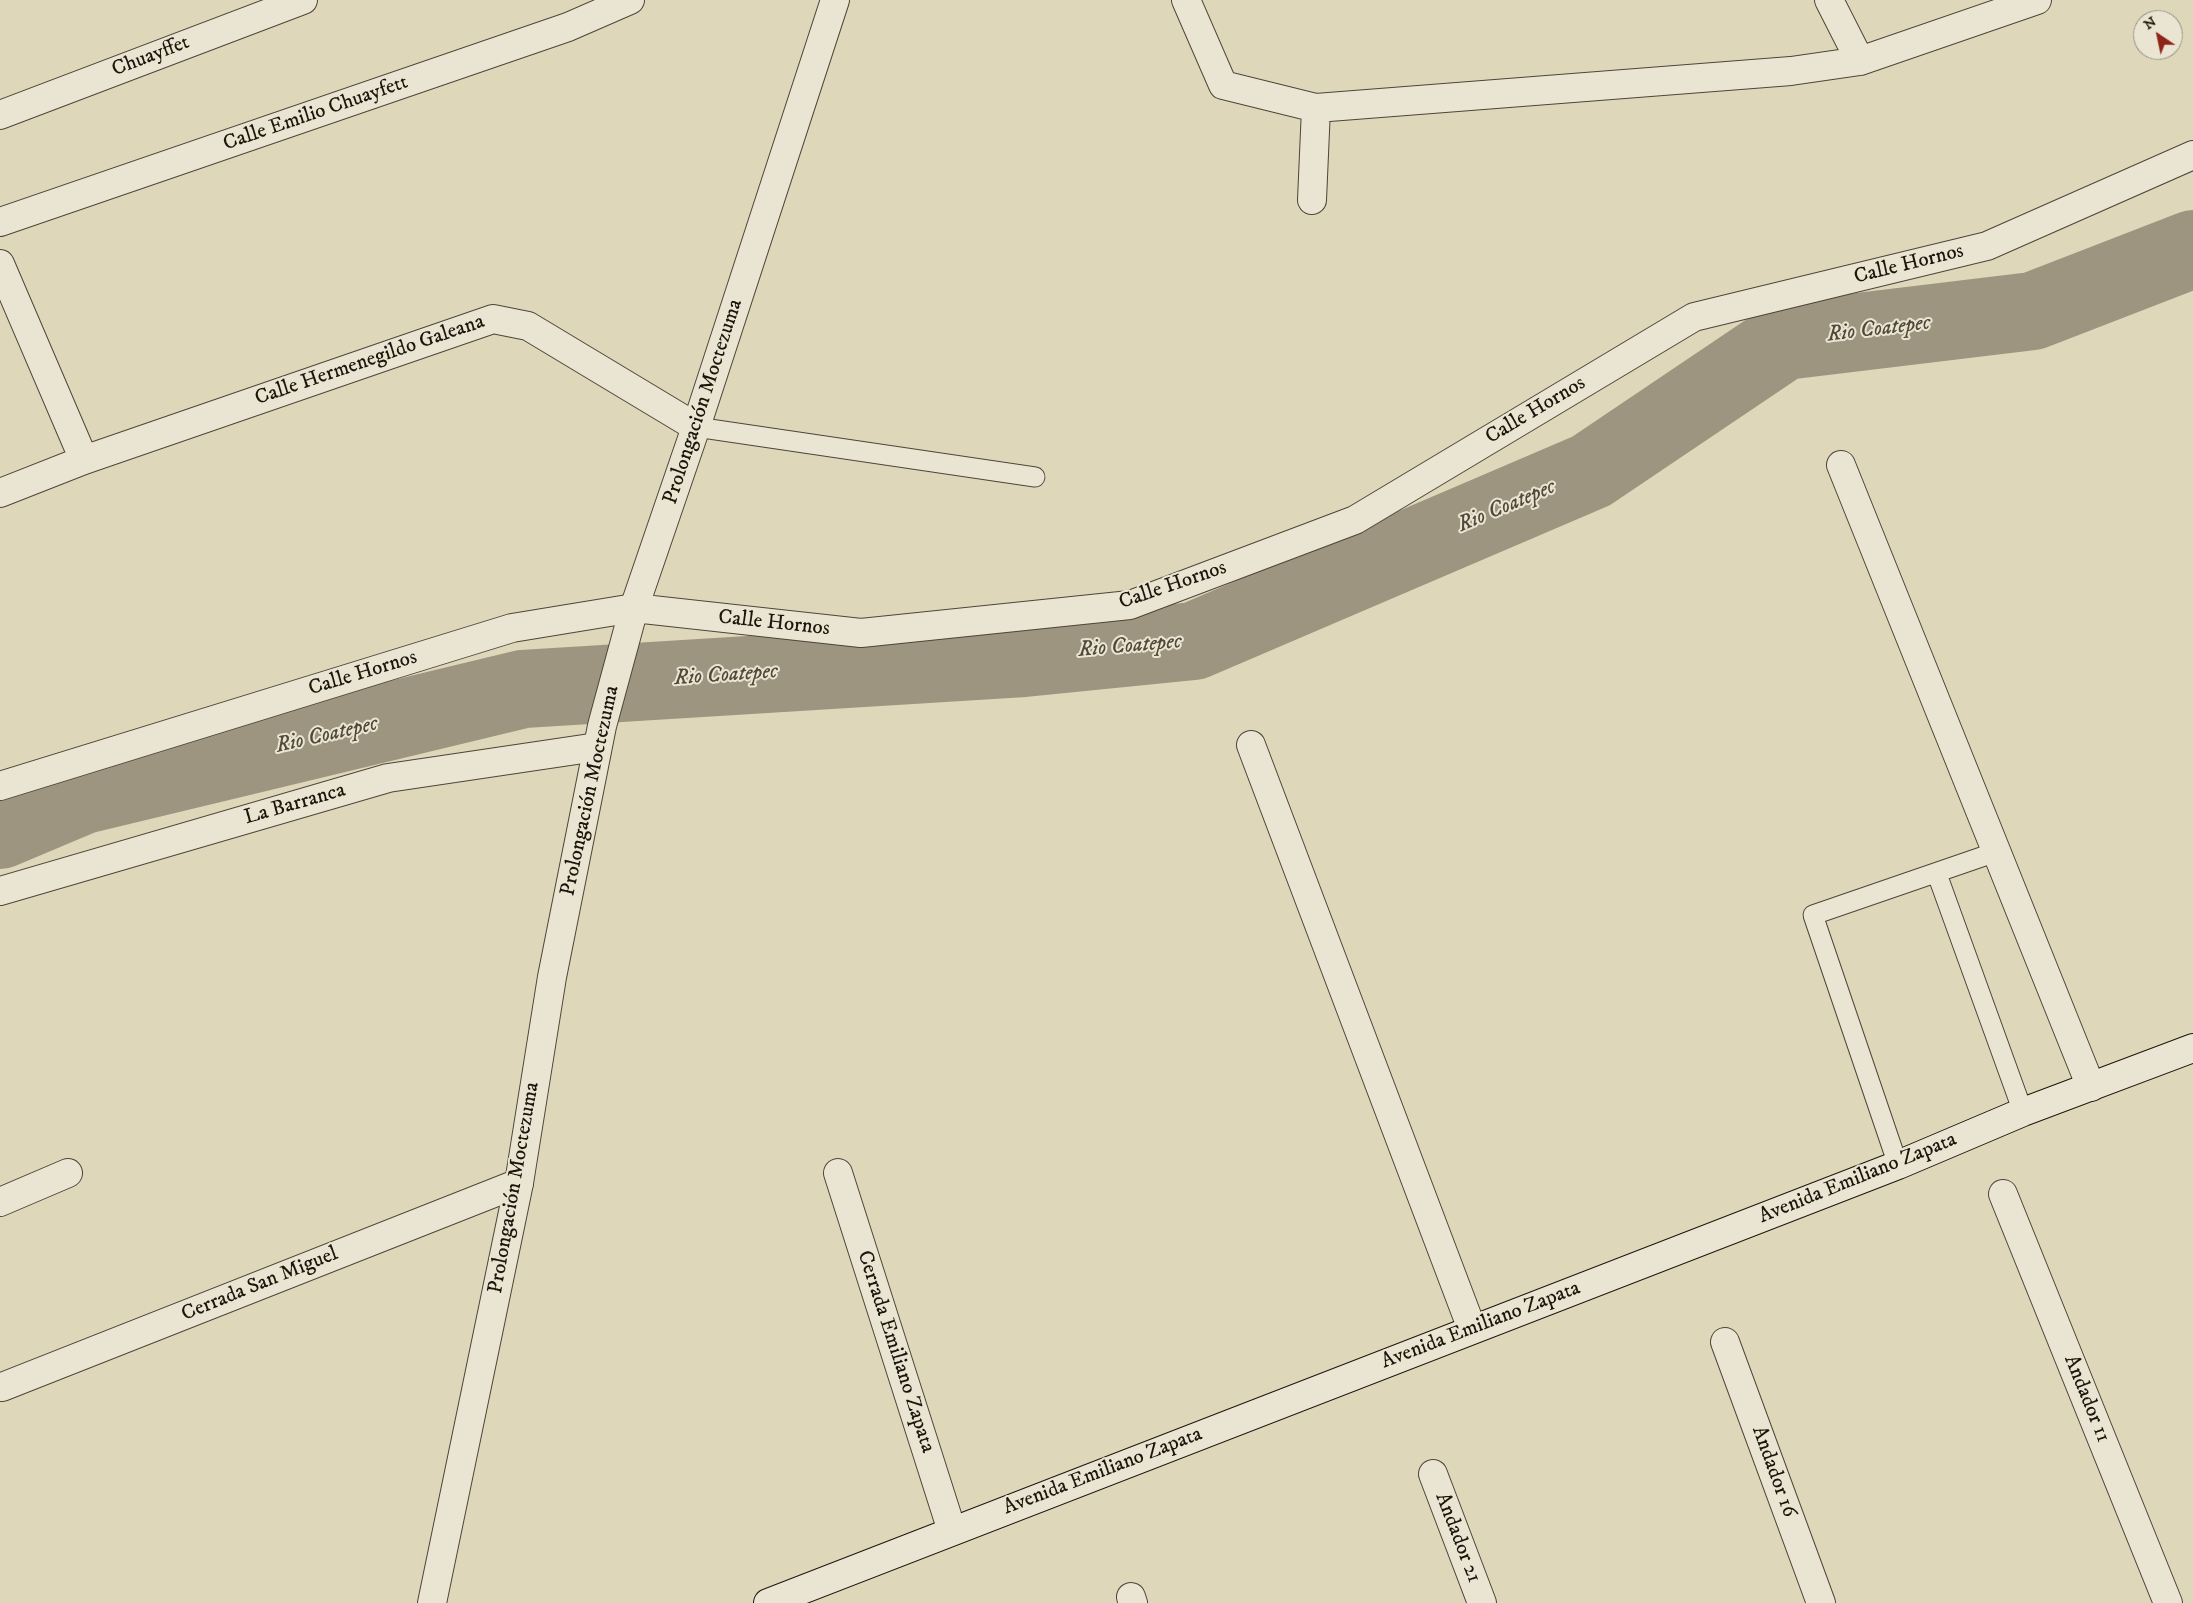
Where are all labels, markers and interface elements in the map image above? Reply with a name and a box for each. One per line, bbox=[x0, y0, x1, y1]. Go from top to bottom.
north arrow bbox=[2133, 10, 2183, 60]
text: N bbox=[2140, 13, 2160, 34]
street label: Chuayffet bbox=[109, 31, 193, 83]
street label: Calle Emilio Chuayfett bbox=[220, 71, 412, 157]
street label: Calle Hornos bbox=[1852, 239, 1966, 291]
street label: Prolongación Moctezuma bbox=[659, 296, 749, 508]
street label: Calle Hermenegildo Galeana bbox=[252, 310, 488, 412]
water label: Rio Coatepec bbox=[1826, 311, 1932, 349]
street label: Calle Hornos bbox=[1482, 371, 1590, 451]
water label: Rio Coatepec bbox=[1454, 475, 1560, 539]
street label: Calle Hornos bbox=[1116, 556, 1230, 616]
street label: Calle Hornos bbox=[717, 606, 831, 642]
water label: Rio Coatepec bbox=[1077, 629, 1183, 665]
street label: Calle Hornos bbox=[306, 646, 420, 702]
water label: Rio Coatepec bbox=[673, 659, 779, 693]
street label: Prolongación Moctezuma bbox=[556, 684, 626, 898]
water label: Rio Coatepec bbox=[274, 711, 380, 761]
street label: La Barranca bbox=[241, 779, 349, 831]
street label: Prolongación Moctezuma bbox=[484, 1080, 546, 1296]
street label: Avenida Emiliano Zapata bbox=[1755, 1128, 1961, 1230]
street label: Cerrada San Miguel bbox=[178, 1242, 342, 1328]
street label: Cerrada Emiliano Zapata bbox=[850, 1248, 940, 1456]
street label: Avenida Emiliano Zapata bbox=[1378, 1276, 1584, 1376]
street label: Andador 11 bbox=[2057, 1352, 2115, 1446]
street label: Avenida Emiliano Zapata bbox=[1000, 1422, 1206, 1522]
street label: Andador 16 bbox=[1745, 1423, 1801, 1521]
street label: Andador 21 bbox=[1428, 1489, 1486, 1587]

